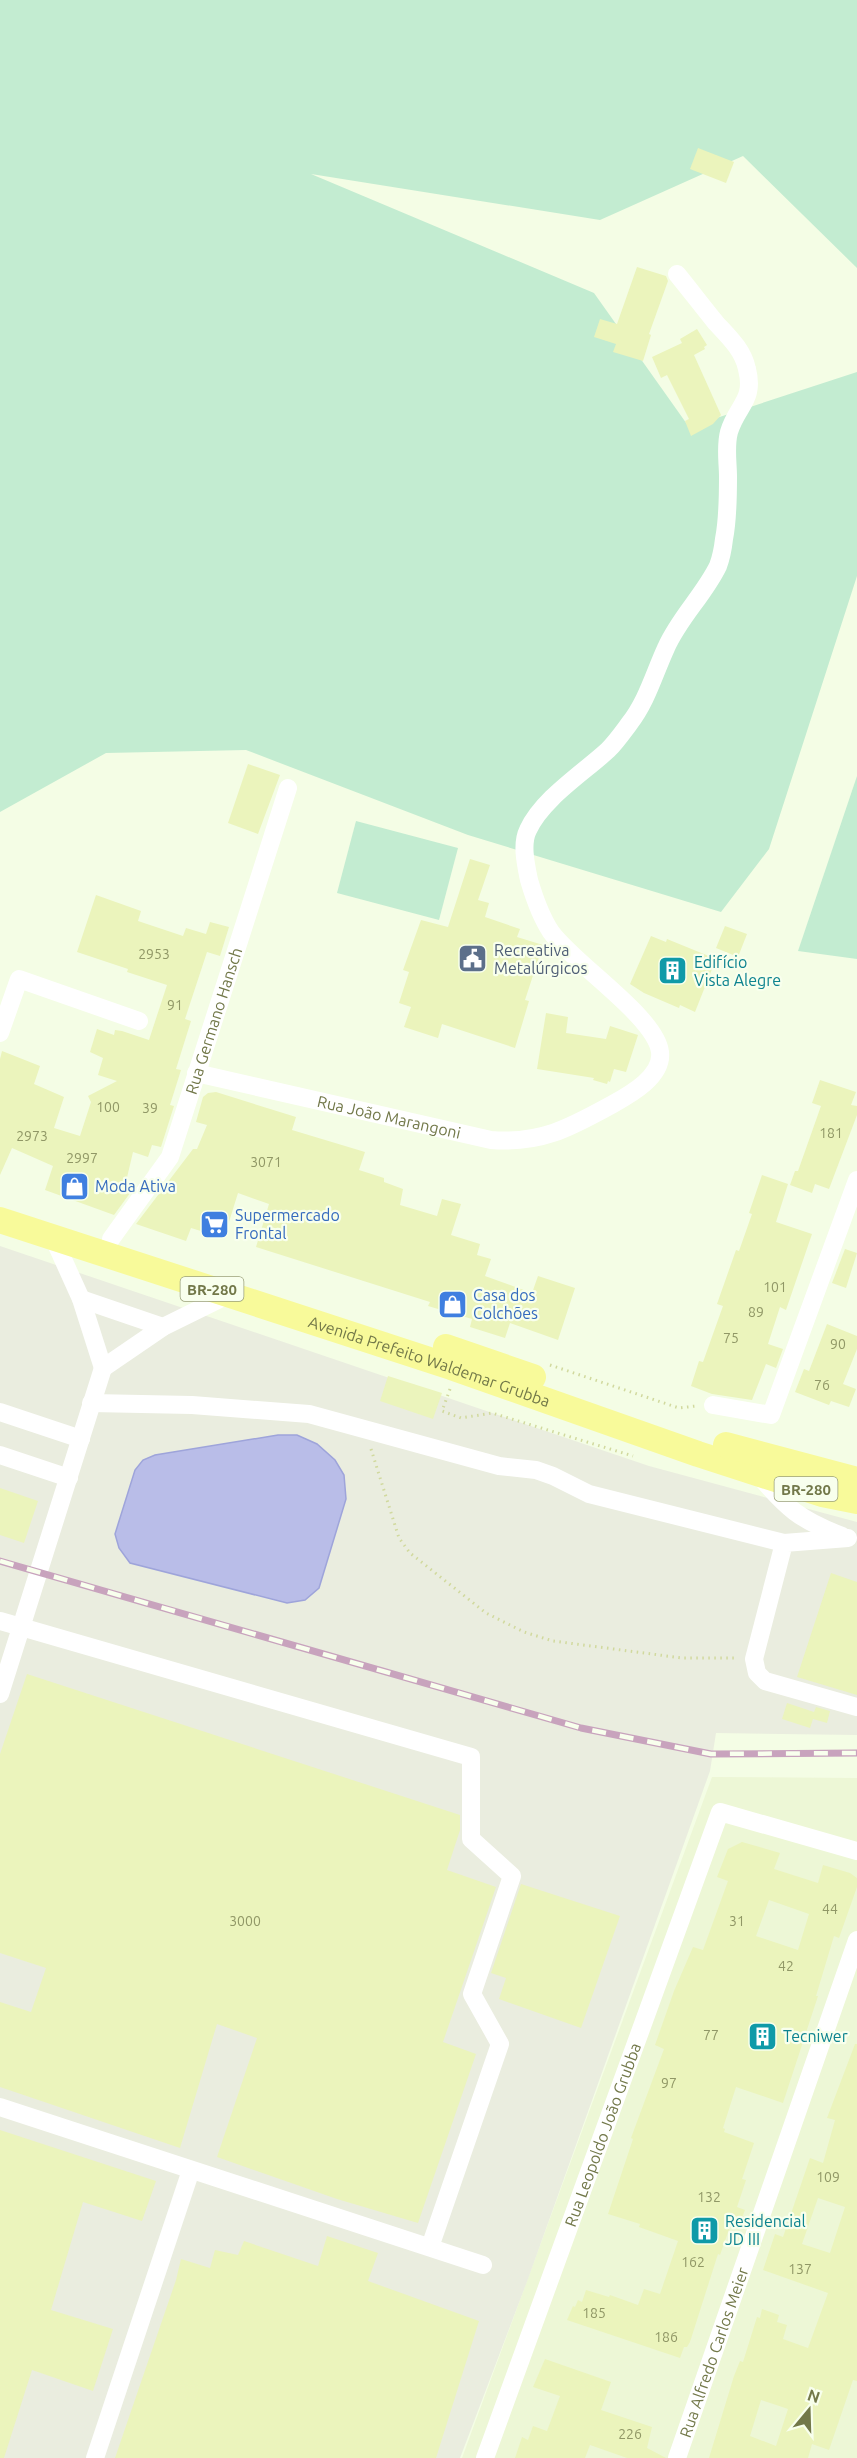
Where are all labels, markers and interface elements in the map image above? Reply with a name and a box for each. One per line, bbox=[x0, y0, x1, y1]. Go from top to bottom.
place label: Recreativa Metalúrgicos bbox=[494, 941, 587, 977]
public building icon: Recreativa Metalúrgicos bbox=[457, 943, 489, 975]
street label: Rua Germano Hansch bbox=[182, 945, 245, 1096]
house number: 2953 bbox=[138, 946, 170, 962]
place label: Edifício Vista Alegre bbox=[694, 953, 781, 989]
building icon: Edifício Vista Alegre bbox=[657, 955, 689, 987]
house number: 91 bbox=[167, 997, 183, 1013]
street label: Rua João Marangoni bbox=[316, 1092, 463, 1142]
house number: 100 bbox=[96, 1099, 120, 1115]
house number: 39 bbox=[142, 1100, 158, 1116]
house number: 181 bbox=[819, 1125, 843, 1141]
house number: 2973 bbox=[16, 1128, 48, 1144]
house number: 2997 bbox=[66, 1150, 98, 1166]
house number: 3071 bbox=[250, 1154, 282, 1170]
shop icon: Moda Ativa bbox=[58, 1170, 90, 1202]
place label: Moda Ativa bbox=[95, 1177, 176, 1195]
place label: Supermercado Frontal bbox=[235, 1206, 340, 1242]
supermarket icon: Supermercado Frontal bbox=[198, 1208, 230, 1240]
road number: BR-280 bbox=[180, 1277, 244, 1301]
house number: 101 bbox=[763, 1279, 787, 1295]
place label: Casa dos Colchões bbox=[473, 1286, 538, 1322]
shop icon: Casa dos Colchões bbox=[436, 1288, 468, 1320]
house number: 89 bbox=[748, 1304, 764, 1320]
street label: Avenida Prefeito Waldemar Grubba bbox=[306, 1312, 552, 1410]
house number: 75 bbox=[723, 1330, 739, 1346]
house number: 90 bbox=[830, 1336, 846, 1352]
house number: 76 bbox=[814, 1377, 830, 1393]
road number: BR-280 bbox=[774, 1477, 838, 1501]
house number: 44 bbox=[822, 1901, 838, 1917]
house number: 3000 bbox=[229, 1913, 261, 1929]
house number: 31 bbox=[729, 1913, 745, 1929]
house number: 42 bbox=[778, 1958, 794, 1974]
building icon: Tecniwer bbox=[746, 2020, 778, 2052]
house number: 77 bbox=[703, 2027, 719, 2043]
place label: Tecniwer bbox=[783, 2027, 848, 2045]
street label: Rua Leopoldo João Grubba bbox=[561, 2040, 644, 2229]
house number: 97 bbox=[661, 2075, 677, 2091]
house number: 109 bbox=[816, 2169, 840, 2185]
house number: 132 bbox=[697, 2189, 721, 2205]
place label: Residencial JD III bbox=[725, 2212, 806, 2248]
building icon: Residencial JD III bbox=[688, 2214, 720, 2246]
house number: 162 bbox=[681, 2254, 705, 2270]
house number: 137 bbox=[788, 2261, 812, 2277]
street label: Rua Alfredo Carlos Meier bbox=[676, 2265, 752, 2440]
house number: 185 bbox=[582, 2305, 606, 2321]
house number: 186 bbox=[654, 2329, 678, 2345]
north arrow bbox=[779, 2380, 839, 2440]
text: N bbox=[805, 2385, 822, 2406]
house number: 226 bbox=[618, 2426, 642, 2442]

